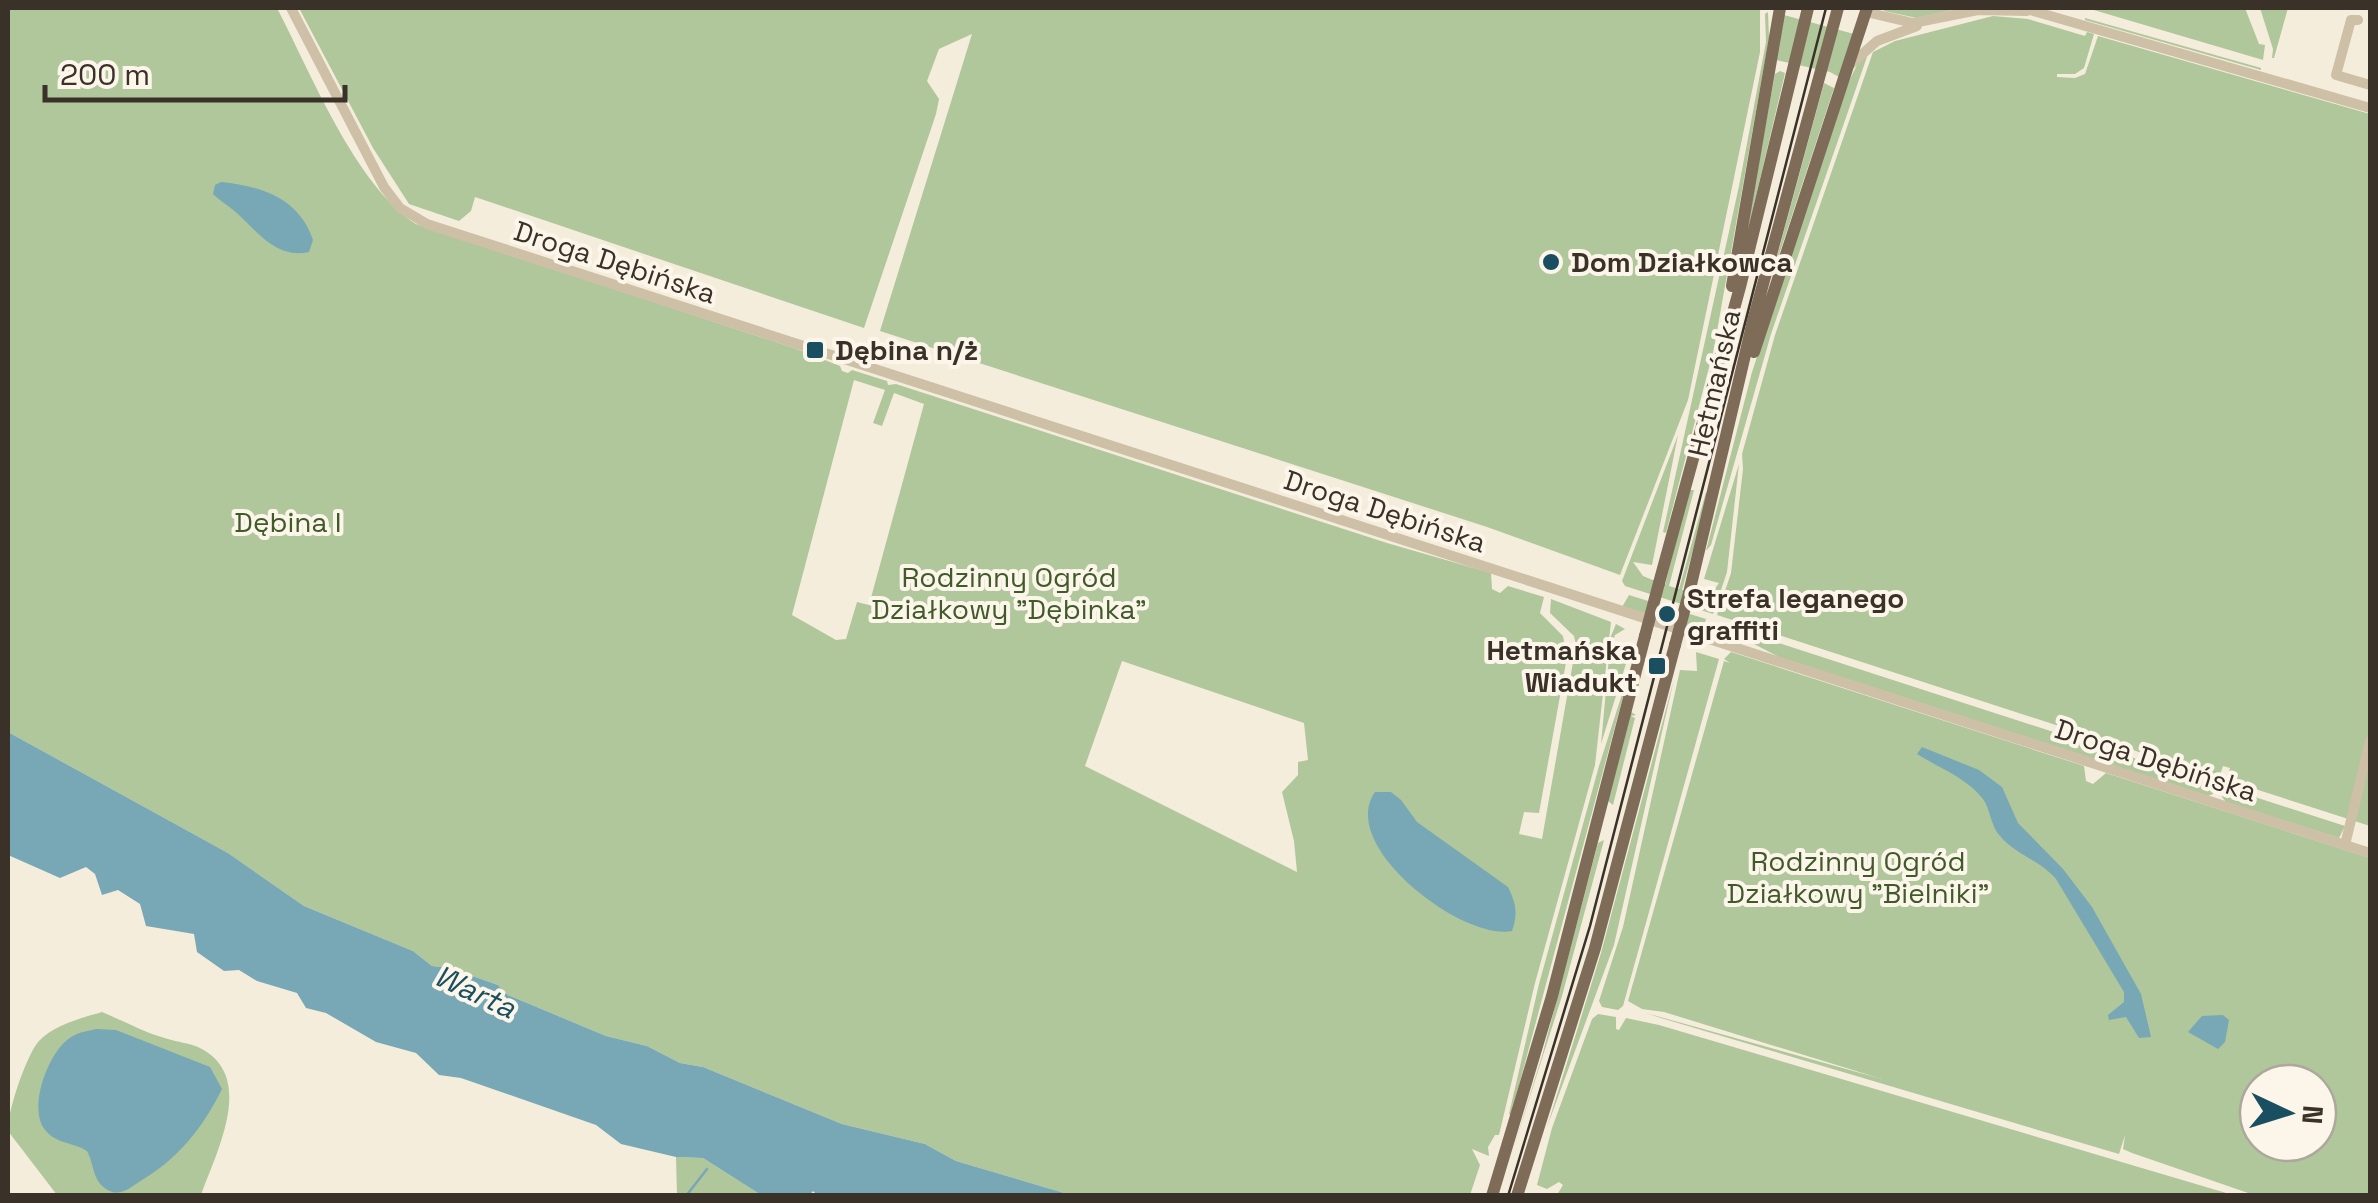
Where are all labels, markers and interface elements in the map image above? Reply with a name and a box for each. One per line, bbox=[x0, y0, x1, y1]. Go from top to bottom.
scale bar bbox=[45, 40, 345, 102]
text: 200 m bbox=[60, 55, 150, 94]
street label: Droga Dębińska bbox=[510, 212, 720, 312]
place label: Dom Działkowca bbox=[1571, 244, 1793, 280]
marker: Dom Działkowca bbox=[1540, 251, 1562, 273]
street label: Hetmańska bbox=[1680, 306, 1748, 460]
place label: Dębina n/ż bbox=[835, 332, 978, 368]
marker: Dębina n/ż bbox=[804, 339, 826, 361]
street label: Droga Dębińska bbox=[1280, 461, 1490, 561]
park label: Dębina I bbox=[234, 504, 342, 540]
park label: Rodzinny Ogród Działkowy "Dębinka" bbox=[871, 559, 1147, 627]
place label: Strefa leganego graffiti bbox=[1687, 580, 1904, 648]
marker: Strefa leganego graffiti bbox=[1656, 603, 1678, 625]
place label: Hetmańska Wiadukt bbox=[1486, 632, 1637, 700]
marker: Hetmańska Wiadukt bbox=[1646, 655, 1668, 677]
street label: Droga Dębińska bbox=[2051, 710, 2261, 810]
park label: Rodzinny Ogród Działkowy "Bielniki" bbox=[1727, 843, 1989, 911]
water label: Warta bbox=[428, 956, 523, 1028]
north arrow bbox=[2238, 1063, 2338, 1163]
text: N bbox=[2294, 1104, 2332, 1125]

